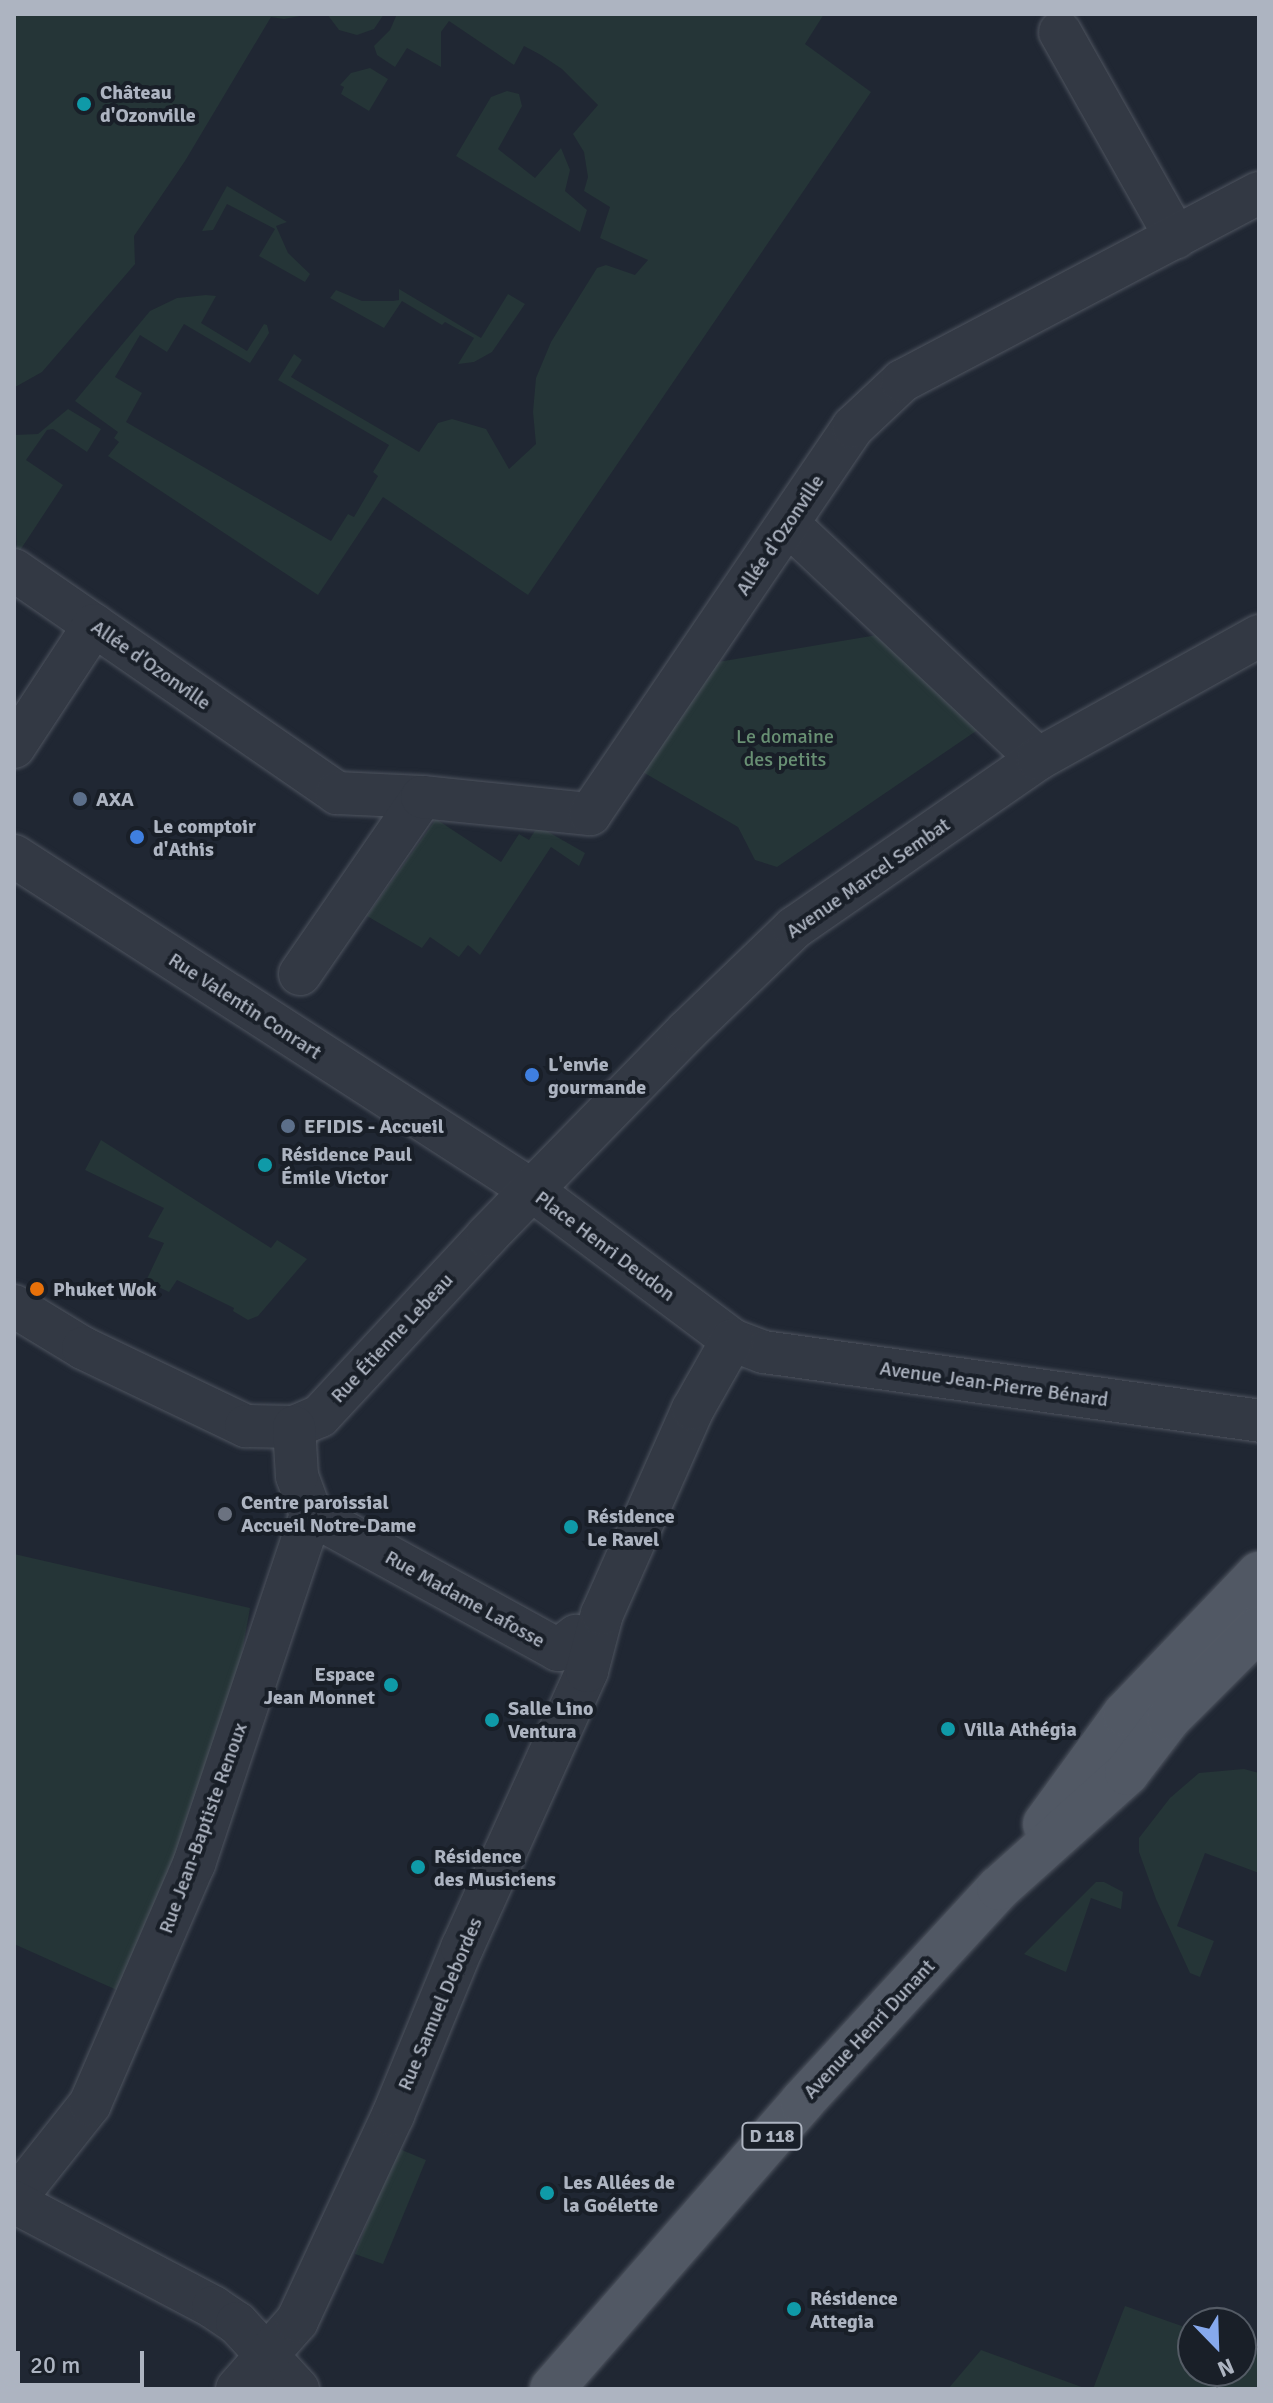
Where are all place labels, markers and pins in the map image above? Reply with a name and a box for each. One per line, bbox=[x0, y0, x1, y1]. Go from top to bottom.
place label: Château d'Ozonville bbox=[100, 80, 196, 127]
marker: Château d'Ozonville bbox=[75, 95, 93, 113]
place label: AXA bbox=[96, 787, 134, 811]
marker: AXA bbox=[71, 790, 89, 808]
place label: Le comptoir d'Athis bbox=[153, 814, 256, 861]
marker: Le comptoir d'Athis bbox=[128, 828, 146, 846]
place label: L'envie gourmande bbox=[548, 1052, 646, 1099]
marker: L'envie gourmande bbox=[523, 1066, 541, 1084]
place label: EFIDIS - Accueil bbox=[304, 1114, 444, 1138]
marker: EFIDIS - Accueil bbox=[279, 1117, 297, 1135]
place label: Résidence Paul Émile Victor bbox=[281, 1142, 412, 1189]
marker: Résidence Paul Émile Victor bbox=[256, 1156, 274, 1174]
place label: Phuket Wok bbox=[53, 1277, 157, 1301]
marker: Phuket Wok bbox=[28, 1280, 46, 1298]
place label: Centre paroissial Accueil Notre-Dame bbox=[241, 1490, 416, 1537]
place label: Résidence Le Ravel bbox=[587, 1504, 675, 1551]
marker: Centre paroissial Accueil Notre-Dame bbox=[216, 1505, 234, 1523]
marker: Résidence Le Ravel bbox=[562, 1518, 580, 1536]
place label: Espace Jean Monnet bbox=[264, 1662, 375, 1709]
marker: Espace Jean Monnet bbox=[382, 1676, 400, 1694]
place label: Salle Lino Ventura bbox=[508, 1696, 593, 1743]
marker: Salle Lino Ventura bbox=[483, 1711, 501, 1729]
place label: Villa Athégia bbox=[964, 1717, 1077, 1741]
marker: Villa Athégia bbox=[939, 1720, 957, 1738]
place label: Résidence des Musiciens bbox=[434, 1844, 556, 1891]
marker: Résidence des Musiciens bbox=[409, 1858, 427, 1876]
place label: Les Allées de la Goélette bbox=[563, 2170, 675, 2217]
marker: Les Allées de la Goélette bbox=[538, 2184, 556, 2202]
place label: Résidence Attegia bbox=[810, 2286, 898, 2333]
marker: Résidence Attegia bbox=[785, 2300, 803, 2318]

